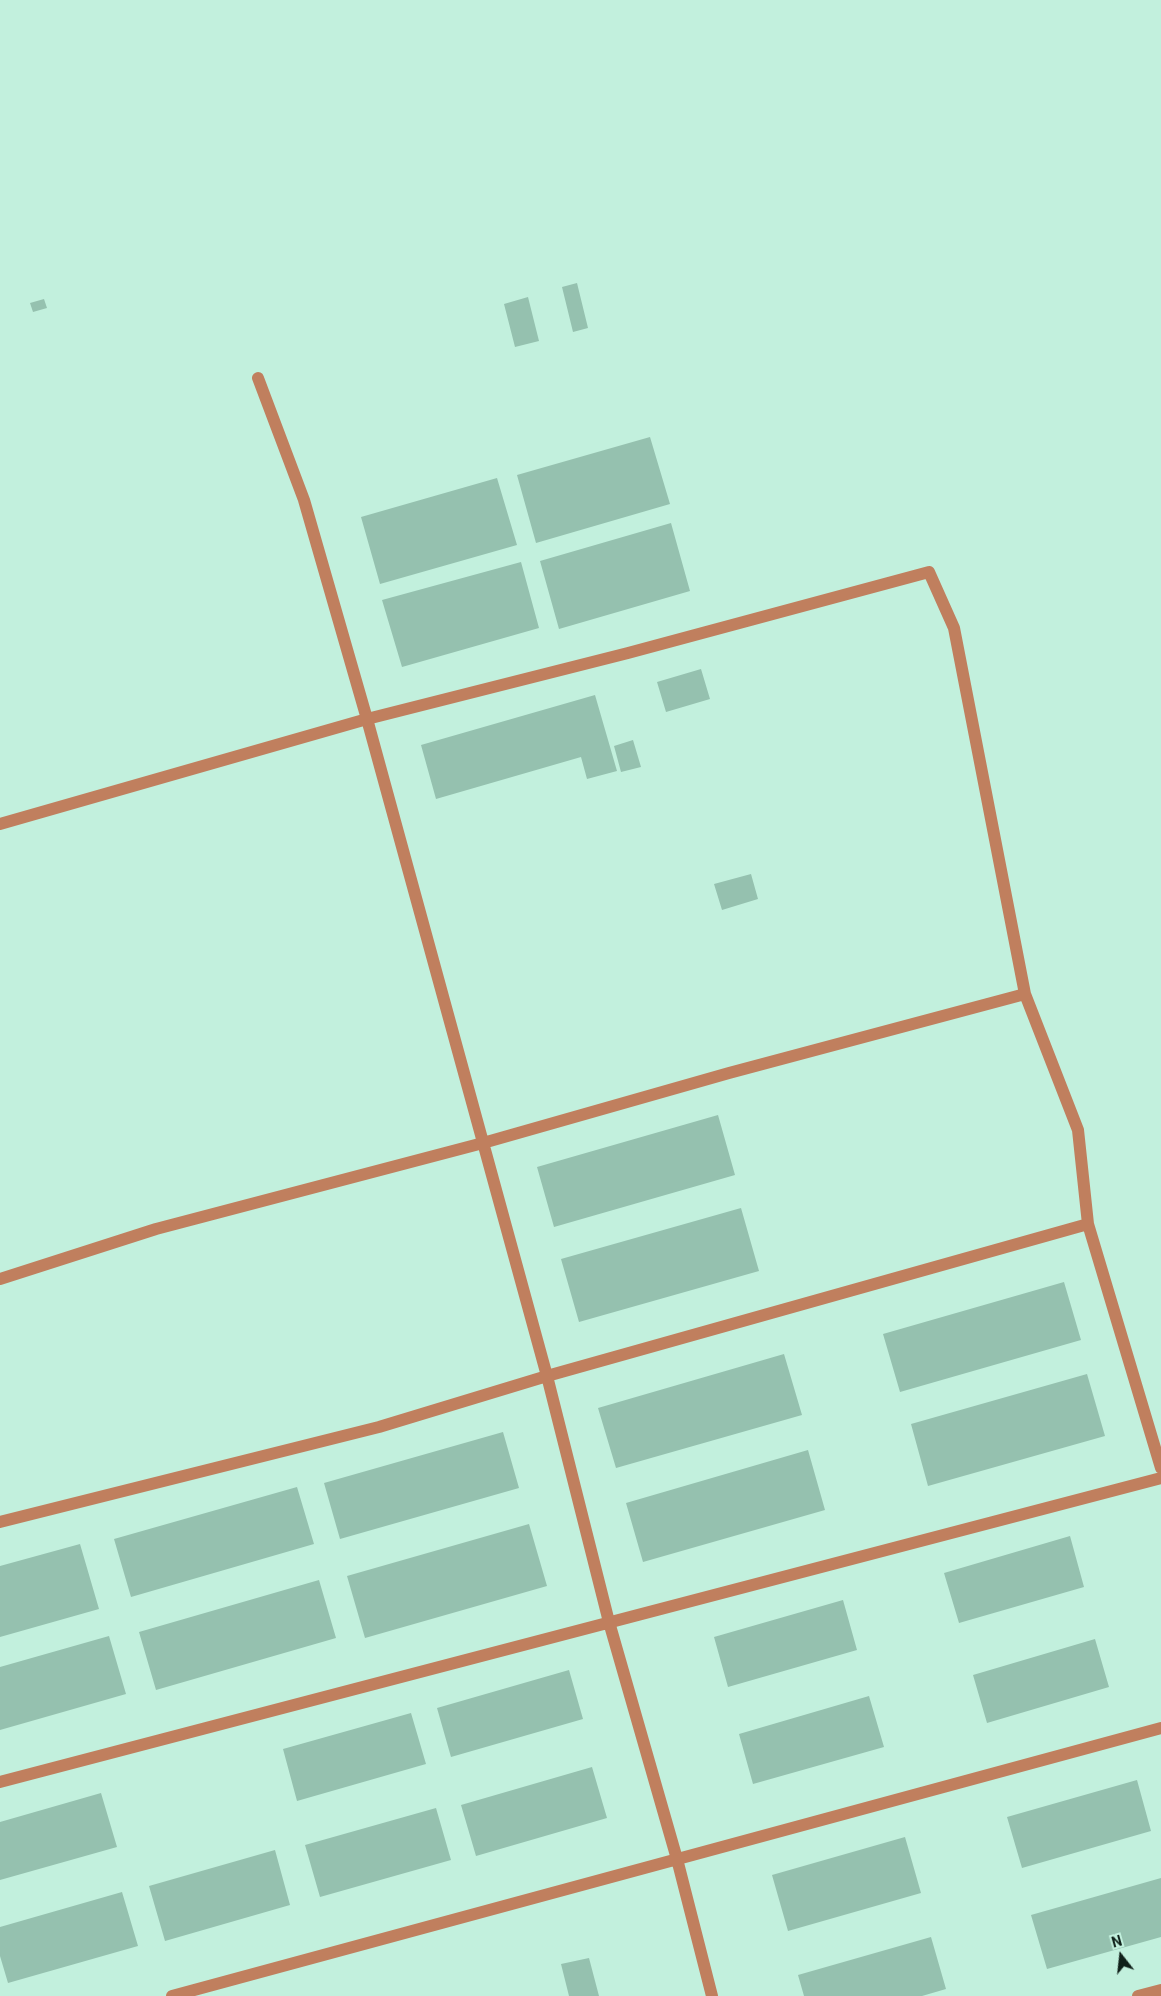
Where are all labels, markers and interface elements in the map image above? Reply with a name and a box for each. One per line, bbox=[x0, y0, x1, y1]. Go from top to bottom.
north arrow bbox=[1096, 1931, 1146, 1981]
text: N bbox=[1110, 1933, 1124, 1951]

